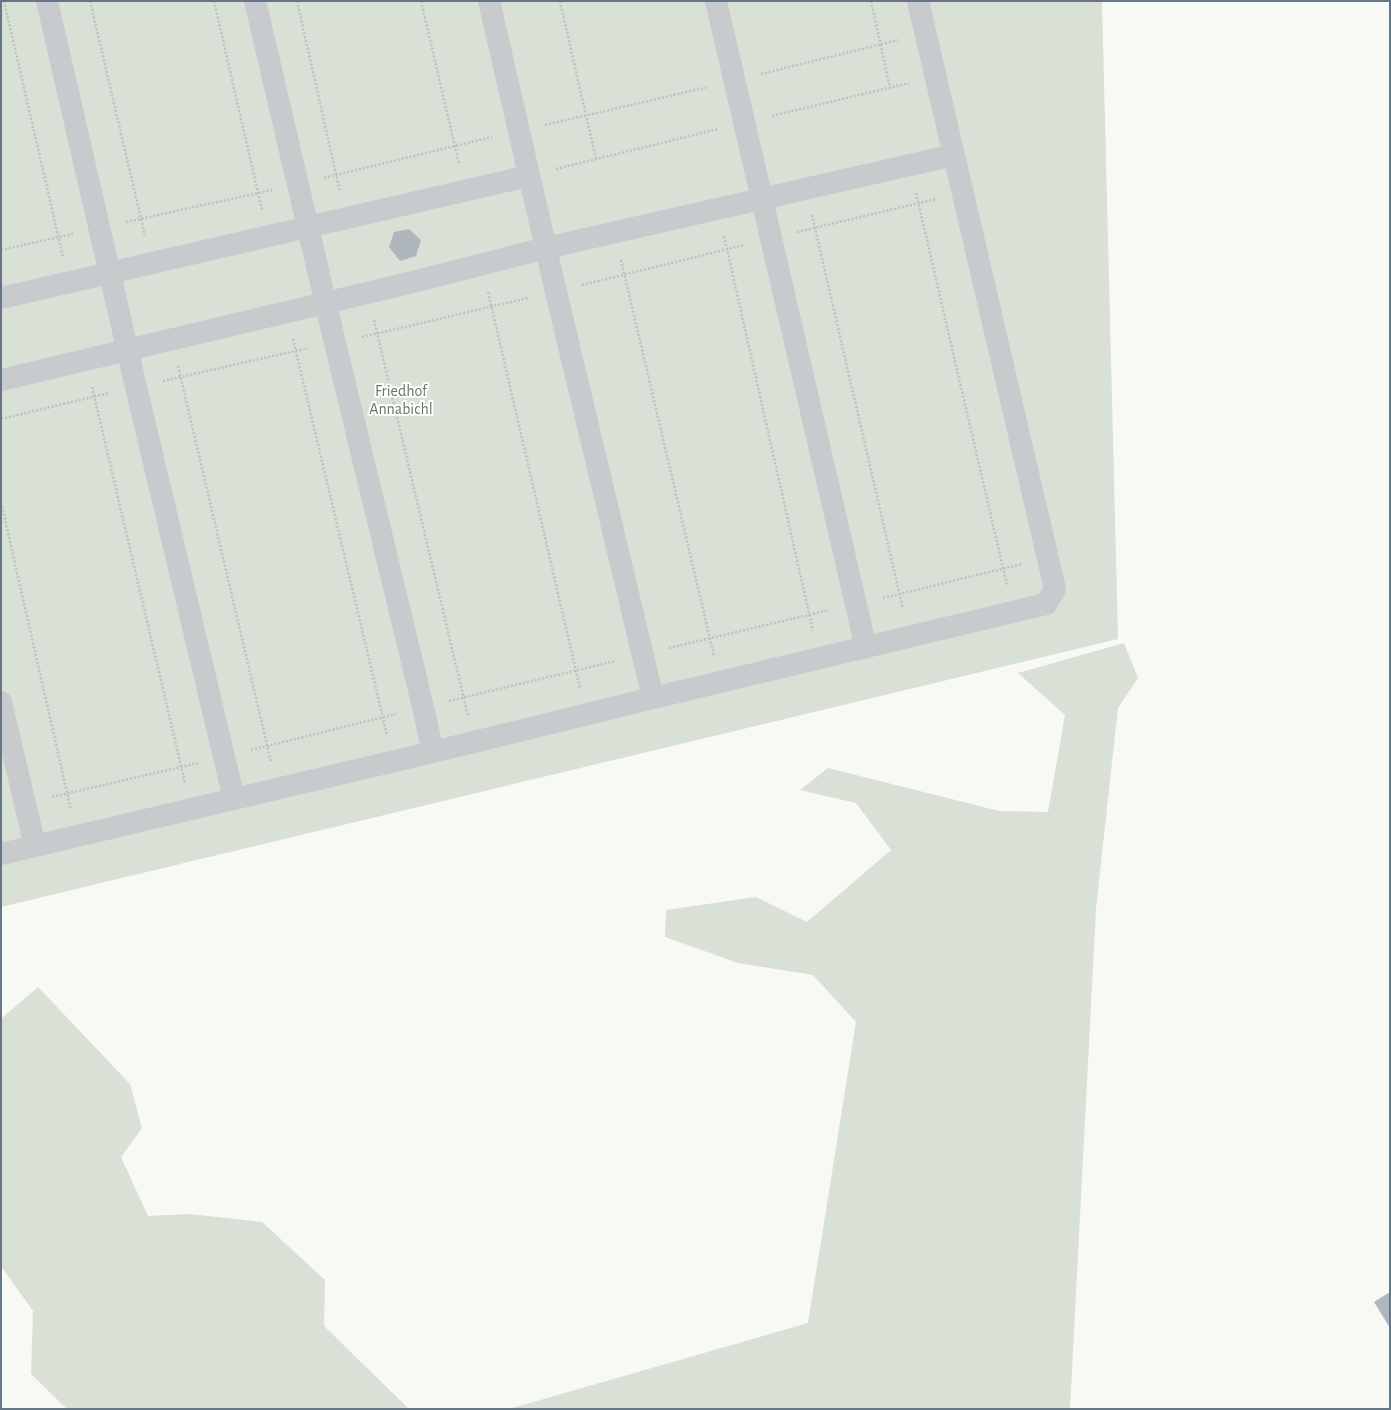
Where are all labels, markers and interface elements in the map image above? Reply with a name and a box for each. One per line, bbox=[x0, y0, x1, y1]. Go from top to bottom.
park label: Friedhof Annabichl bbox=[369, 383, 433, 417]

